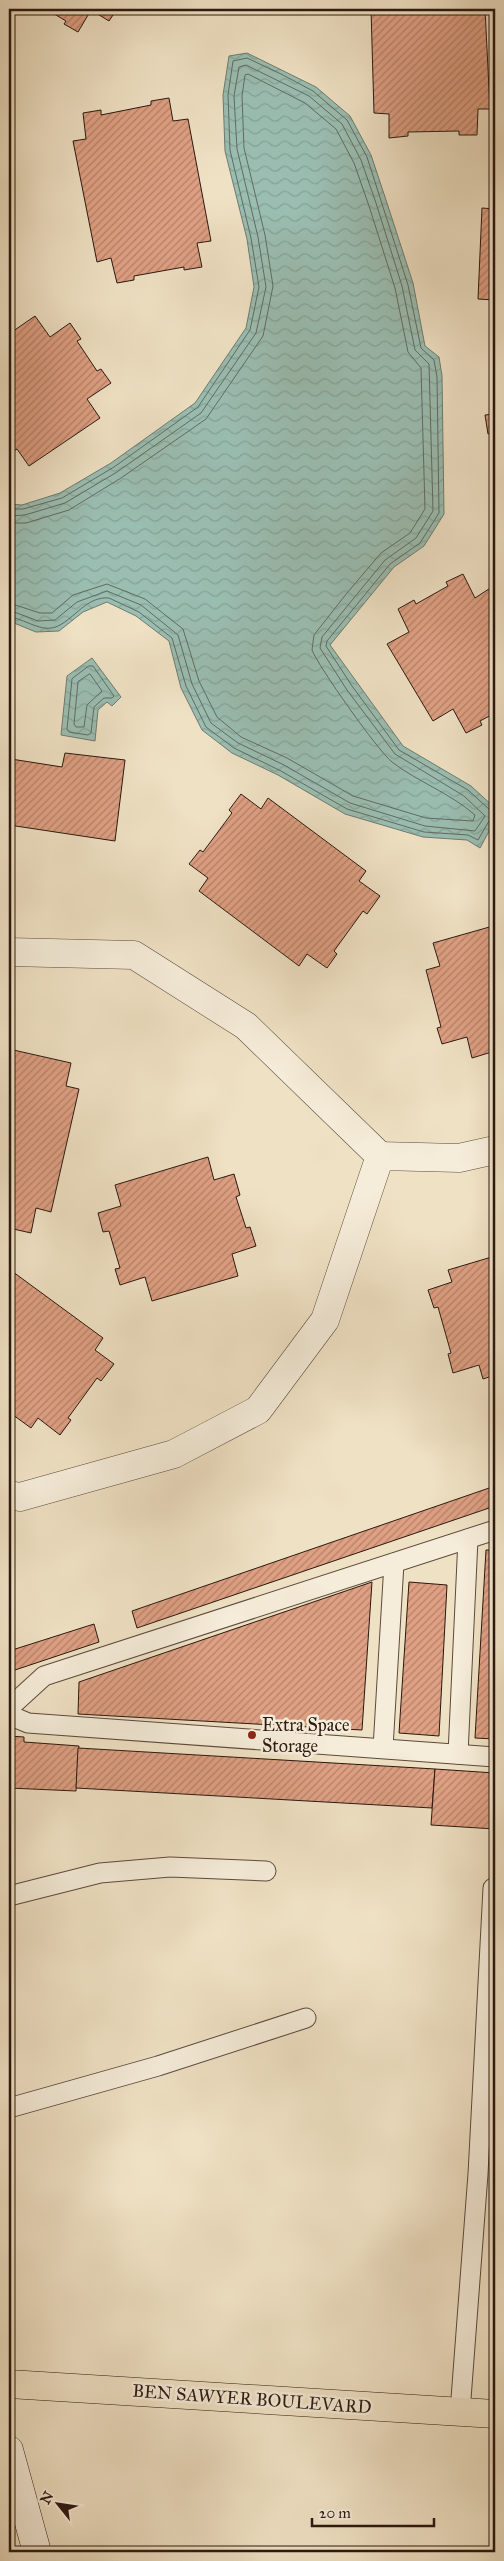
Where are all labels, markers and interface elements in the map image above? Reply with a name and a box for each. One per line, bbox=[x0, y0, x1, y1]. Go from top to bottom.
place label: Extra Space Storage bbox=[262, 1714, 350, 1758]
marker: Extra Space Storage bbox=[246, 1729, 258, 1741]
street label: BEN SAWYER BOULEVARD bbox=[132, 2380, 372, 2418]
north arrow bbox=[32, 2478, 82, 2528]
text: N bbox=[37, 2488, 58, 2507]
scale bar bbox=[312, 2496, 434, 2528]
text: 20 m bbox=[319, 2504, 351, 2522]

